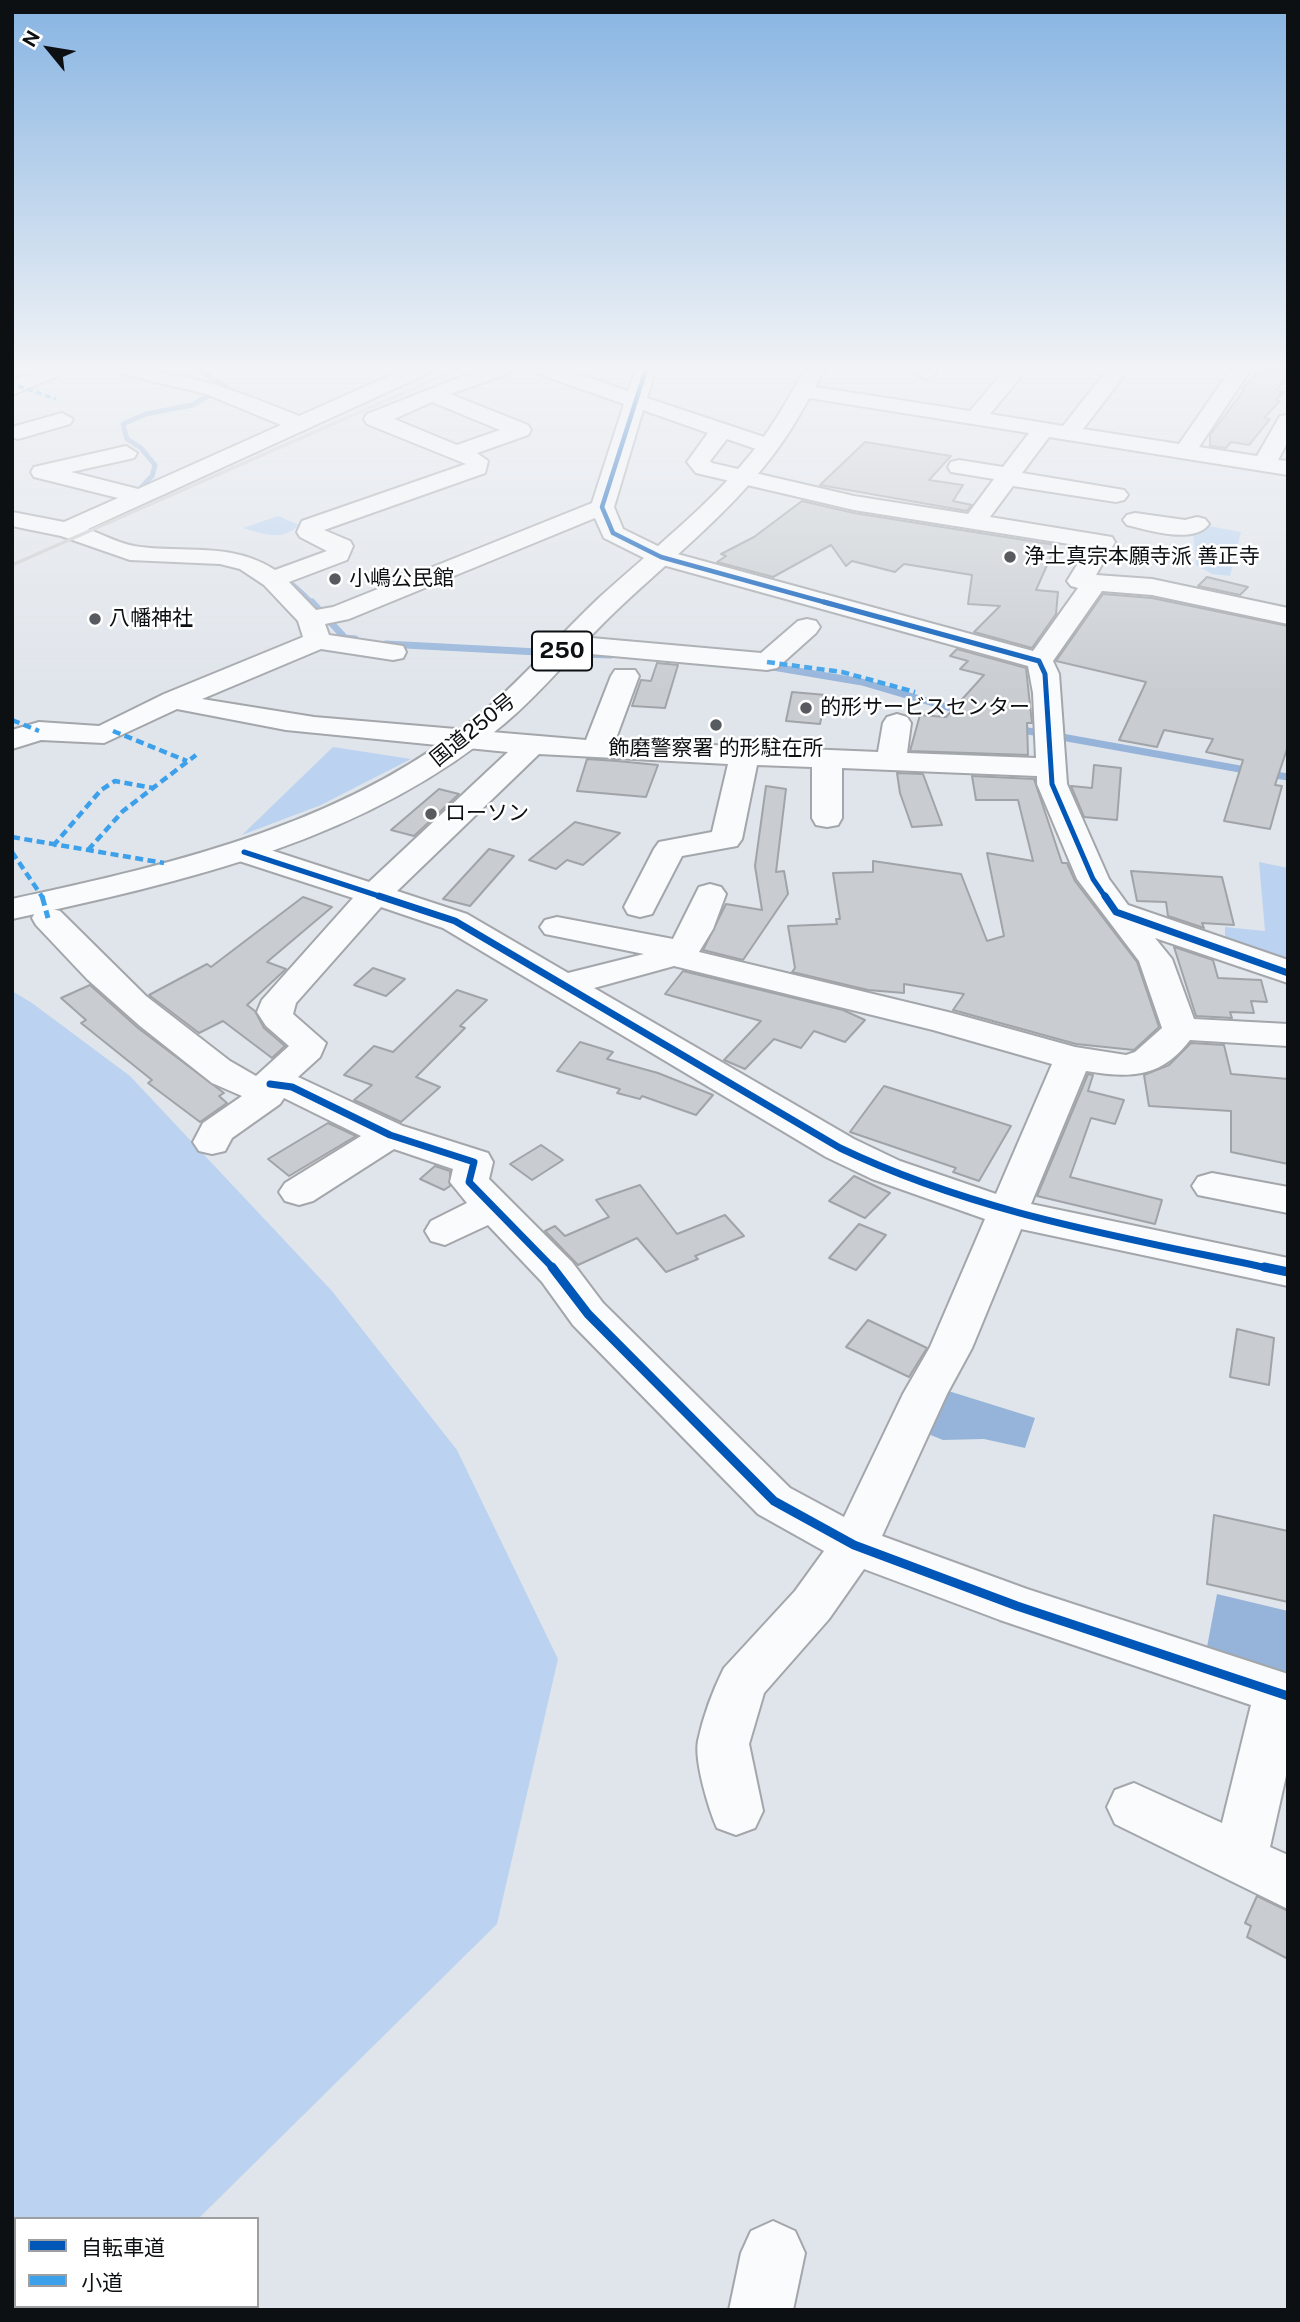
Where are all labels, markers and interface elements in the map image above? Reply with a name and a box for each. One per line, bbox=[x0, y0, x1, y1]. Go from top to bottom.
north arrow bbox=[14, 14, 84, 84]
text: N bbox=[18, 27, 44, 50]
place label: 浄土真宗本願寺派 善正寺 bbox=[1024, 544, 1260, 570]
marker: 浄土真宗本願寺派 善正寺 bbox=[1002, 549, 1018, 565]
place label: 小嶋公民館 bbox=[349, 566, 454, 592]
marker: 小嶋公民館 bbox=[327, 571, 343, 587]
place label: 八幡神社 bbox=[109, 606, 193, 632]
marker: 八幡神社 bbox=[87, 611, 103, 627]
road number: 250 bbox=[532, 632, 592, 670]
street label: 国道250号 bbox=[426, 688, 520, 772]
place label: 的形サービスセンター bbox=[820, 695, 1030, 721]
marker: 的形サービスセンター bbox=[798, 700, 814, 716]
marker: 飾磨警察署 的形駐在所 bbox=[708, 717, 724, 733]
place label: 飾磨警察署 的形駐在所 bbox=[608, 736, 824, 762]
place label: ローソン bbox=[445, 801, 529, 827]
marker: ローソン bbox=[423, 806, 439, 822]
legend bbox=[14, 2217, 259, 2308]
text: 自転車道 bbox=[81, 2235, 165, 2260]
text: 小道 bbox=[81, 2270, 123, 2295]

